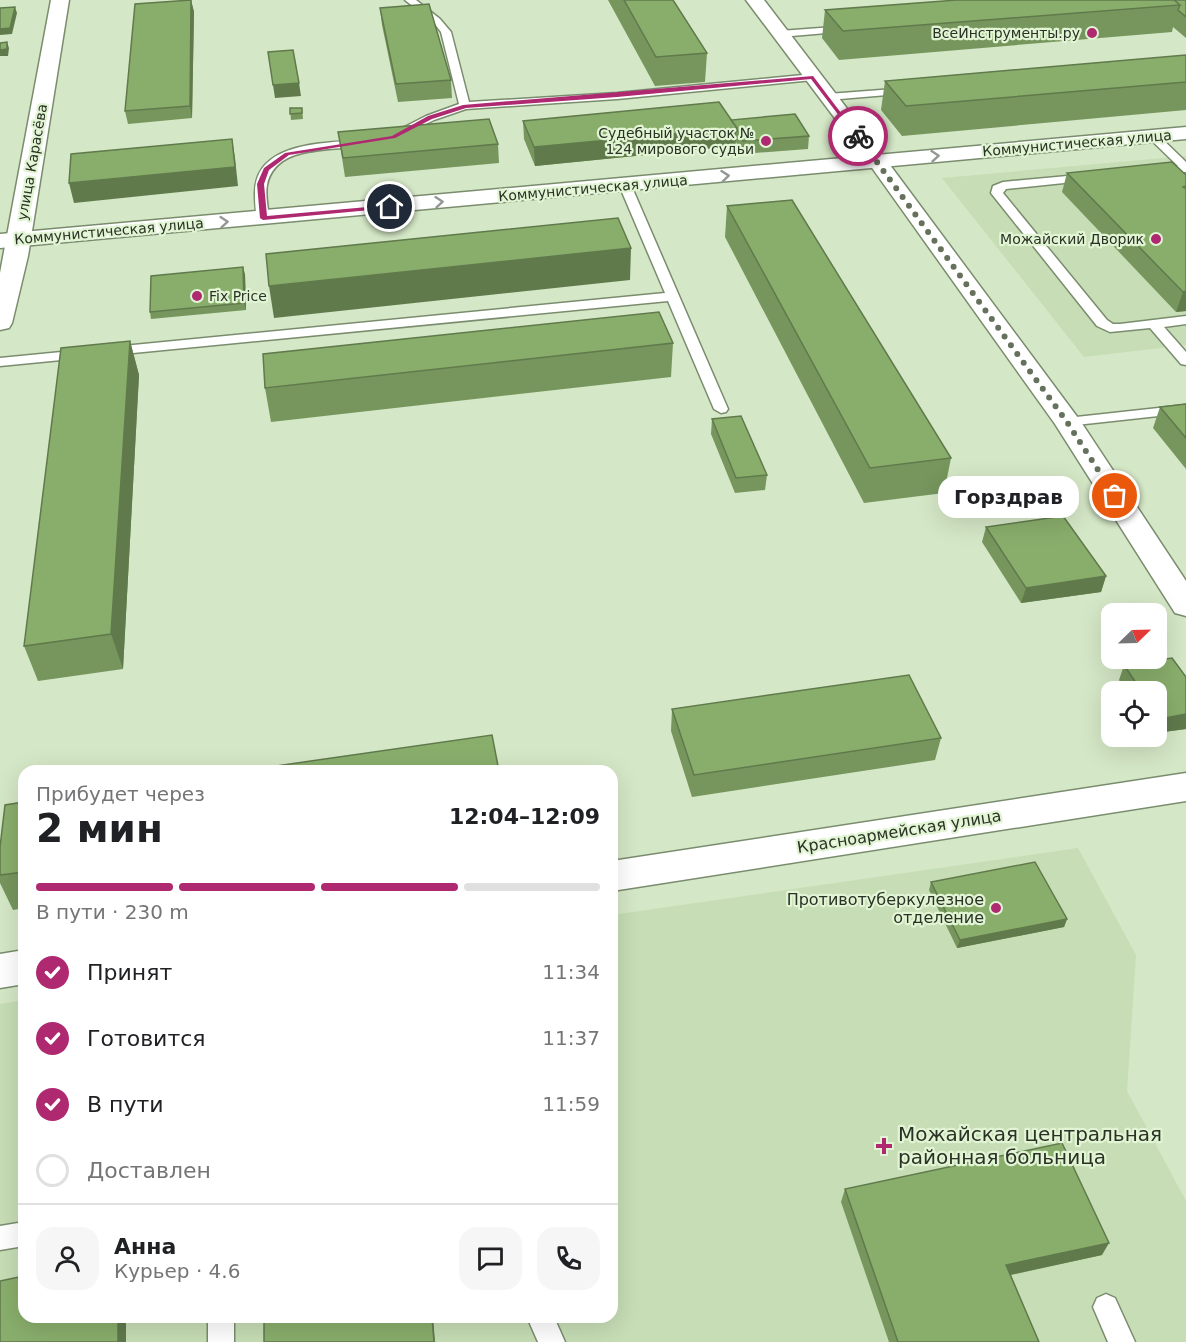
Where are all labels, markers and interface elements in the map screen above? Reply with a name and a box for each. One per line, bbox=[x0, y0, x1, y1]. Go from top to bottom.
place label: ВсеИнструменты.ру bbox=[932, 25, 1080, 41]
marker: ВсеИнструменты.ру bbox=[1085, 26, 1099, 40]
street label: улица Карасёва bbox=[14, 102, 50, 222]
courier bbox=[828, 106, 888, 166]
icon: bike bbox=[842, 120, 875, 153]
place label: Судебный участок № 124 мирового судьи bbox=[598, 125, 754, 157]
street label: Коммунистическая улица bbox=[982, 127, 1172, 159]
marker: Судебный участок № 124 мирового судьи bbox=[759, 134, 773, 148]
one-way arrow bbox=[931, 150, 940, 163]
one-way arrow bbox=[721, 170, 730, 183]
street label: Коммунистическая улица bbox=[498, 172, 688, 204]
pin bbox=[364, 181, 415, 232]
icon: home bbox=[373, 190, 406, 223]
one-way arrow bbox=[435, 196, 444, 209]
street label: Коммунистическая улица bbox=[14, 215, 204, 247]
one-way arrow bbox=[220, 216, 229, 229]
place label: Можайский Дворик bbox=[1000, 231, 1144, 247]
marker: Можайский Дворик bbox=[1149, 232, 1163, 246]
place label: Fix Price bbox=[209, 288, 267, 304]
marker: Fix Price bbox=[190, 289, 204, 303]
pin bbox=[1089, 470, 1140, 521]
callout: Горздрав bbox=[938, 475, 1079, 517]
icon: bag bbox=[1098, 479, 1131, 512]
text: Горздрав bbox=[954, 485, 1063, 509]
north arrow bbox=[1101, 603, 1167, 669]
map controls bbox=[1101, 603, 1167, 747]
button: locate bbox=[1101, 681, 1167, 747]
text: Прибудет через bbox=[36, 782, 205, 806]
text: 12:04–12:09 bbox=[449, 804, 600, 829]
text: 2 мин bbox=[36, 806, 163, 851]
street label: Красноармейская улица bbox=[796, 806, 1002, 857]
place label: Противотуберкулезное отделение bbox=[787, 890, 984, 927]
text: В пути · 230 m bbox=[36, 900, 189, 924]
marker: Противотуберкулезное отделение bbox=[989, 901, 1003, 915]
icon: check bbox=[36, 956, 69, 989]
text: Принят bbox=[87, 960, 172, 985]
text: 11:34 bbox=[542, 960, 600, 984]
icon: check bbox=[36, 1022, 69, 1055]
text: Готовится bbox=[87, 1026, 206, 1051]
text: 11:37 bbox=[542, 1026, 600, 1050]
icon: check bbox=[36, 1088, 69, 1121]
text: В пути bbox=[87, 1092, 164, 1117]
text: 11:59 bbox=[542, 1092, 600, 1116]
place label: Можайская центральная районная больница bbox=[898, 1122, 1162, 1169]
marker: Можайская центральная районная больница bbox=[875, 1137, 893, 1155]
text: Доставлен bbox=[87, 1158, 211, 1183]
button: person bbox=[36, 1227, 99, 1290]
button: chat bbox=[459, 1227, 522, 1290]
button: phone bbox=[537, 1227, 600, 1290]
text: Анна bbox=[114, 1234, 176, 1259]
text: Курьер · 4.6 bbox=[114, 1259, 240, 1283]

